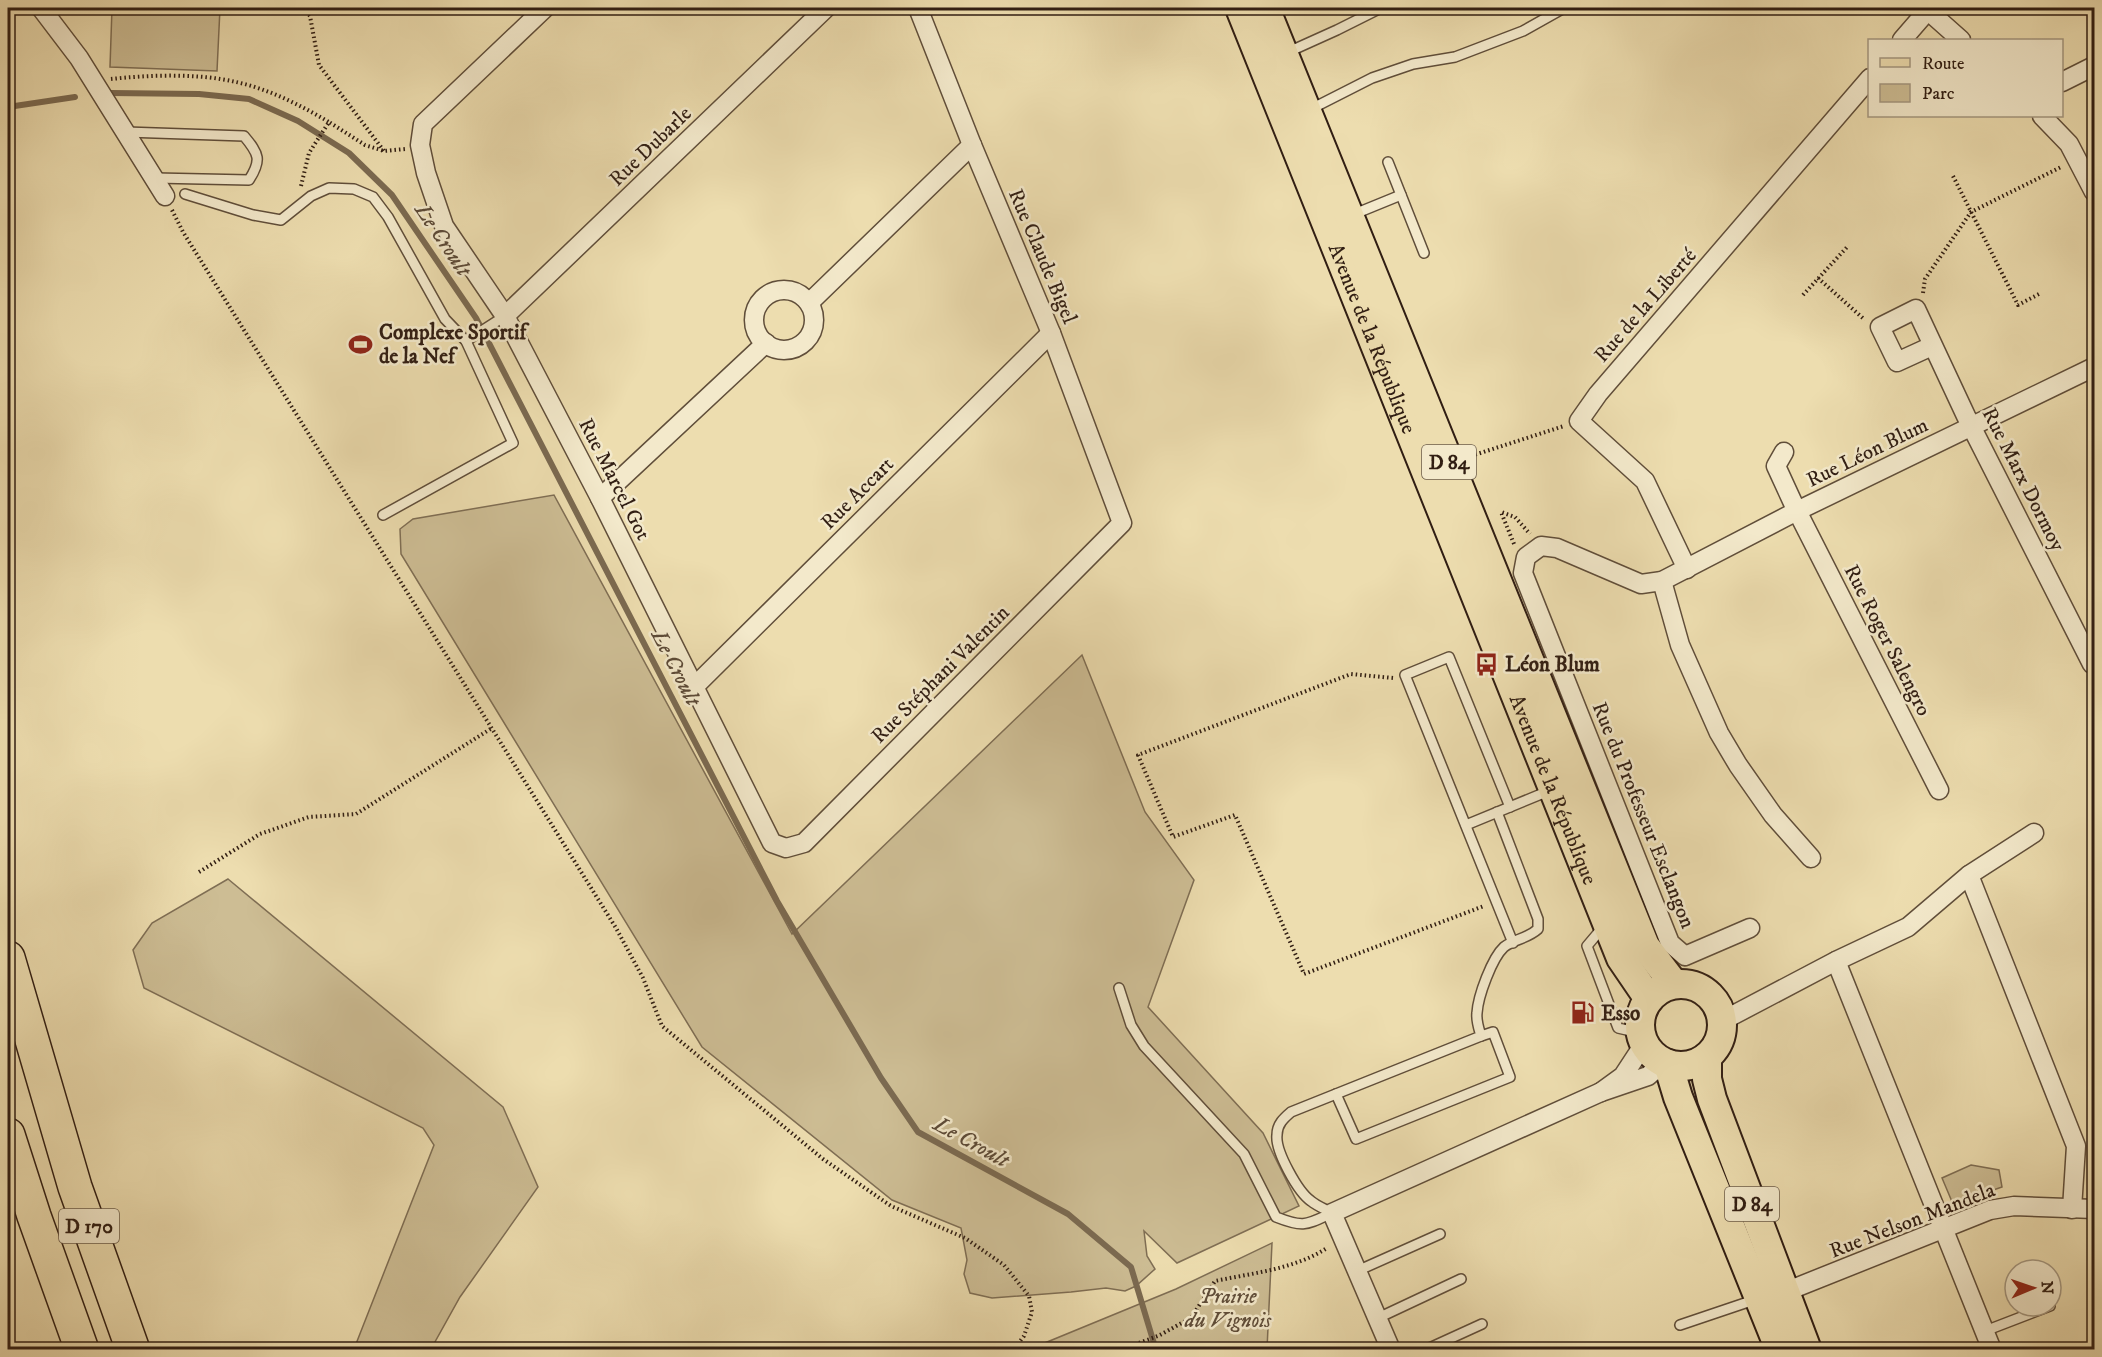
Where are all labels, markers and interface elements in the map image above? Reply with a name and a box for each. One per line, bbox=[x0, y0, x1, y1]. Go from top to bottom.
legend bbox=[1868, 39, 2063, 117]
text: Route bbox=[1922, 53, 1965, 75]
text: Parc bbox=[1922, 83, 1955, 105]
street label: Rue Dubarle bbox=[604, 101, 698, 192]
street label: Rue Claude Bigel bbox=[1002, 185, 1082, 328]
water label: Le Croult bbox=[408, 197, 478, 282]
street label: Avenue de la République bbox=[1322, 240, 1421, 438]
street label: Rue de la Liberté bbox=[1589, 243, 1703, 368]
place label: Complexe Sportif de la Nef bbox=[379, 320, 529, 370]
sports icon: Complexe Sportif de la Nef bbox=[348, 331, 374, 357]
street label: Rue Marx Dormoy bbox=[1976, 403, 2071, 556]
street label: Rue Léon Blum bbox=[1802, 412, 1933, 494]
street label: Rue Marcel Got bbox=[572, 414, 656, 545]
road number: D 84 bbox=[1422, 445, 1476, 479]
street label: Rue Accart bbox=[816, 452, 900, 536]
street label: Rue Roger Salengro bbox=[1838, 560, 1937, 721]
street label: Rue Stéphani Valentin bbox=[866, 600, 1015, 749]
water label: Le Croult bbox=[644, 623, 707, 711]
bus stop icon: Léon Blum bbox=[1474, 651, 1500, 677]
place label: Léon Blum bbox=[1505, 652, 1600, 678]
street label: Avenue de la République bbox=[1503, 691, 1602, 889]
street label: Rue du Professeur Esclangon bbox=[1586, 698, 1700, 932]
fuel station icon: Esso bbox=[1570, 1000, 1596, 1026]
place label: Esso bbox=[1601, 1001, 1640, 1027]
water label: Le Croult bbox=[927, 1110, 1015, 1175]
street label: Rue Nelson Mandela bbox=[1826, 1177, 1999, 1264]
road number: D 84 bbox=[1725, 1187, 1779, 1221]
road number: D 170 bbox=[59, 1209, 119, 1243]
north arrow bbox=[2003, 1258, 2063, 1318]
text: N bbox=[2037, 1281, 2057, 1294]
park label: Prairie du Vignois bbox=[1184, 1284, 1272, 1334]

